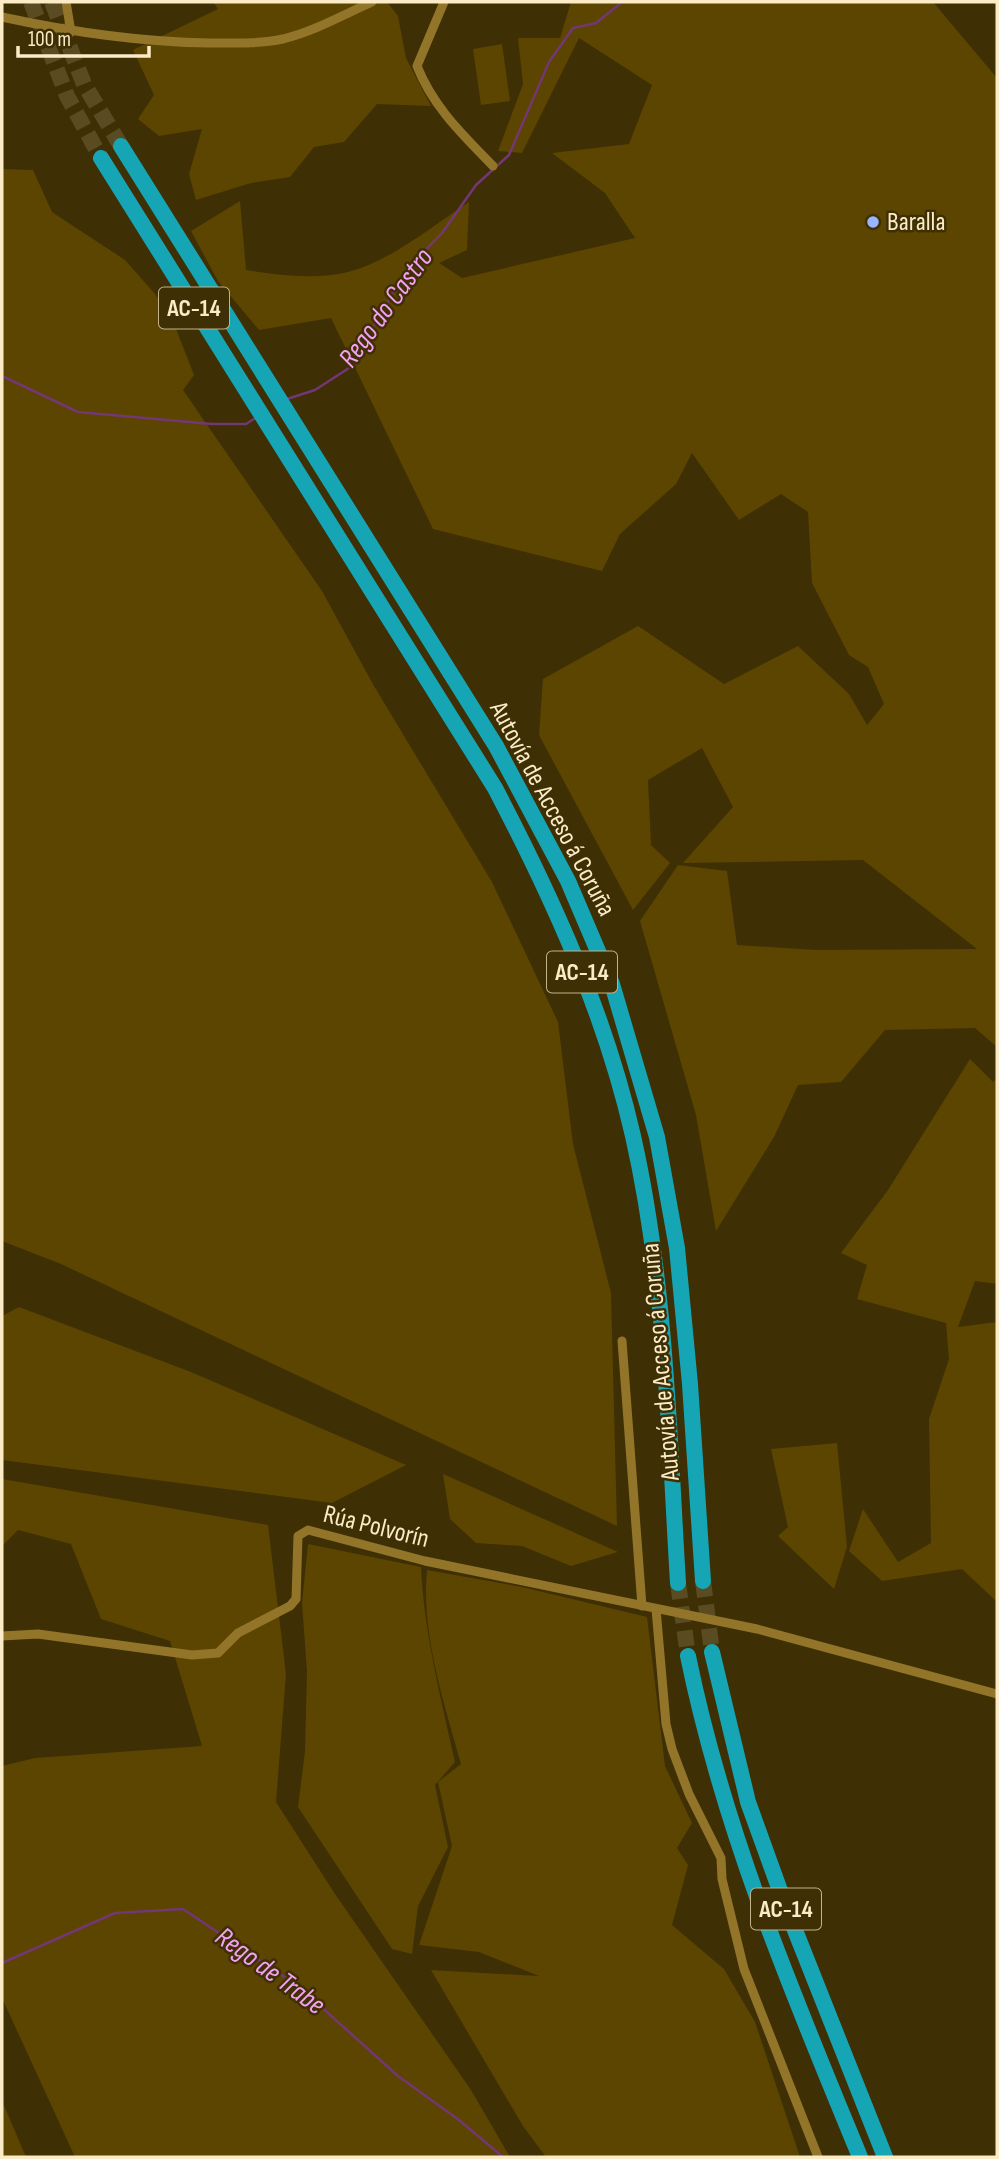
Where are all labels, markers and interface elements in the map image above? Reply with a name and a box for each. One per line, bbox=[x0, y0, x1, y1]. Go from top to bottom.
scale bar bbox=[18, 14, 149, 58]
text: 100 m bbox=[28, 27, 71, 52]
place label: Baralla bbox=[887, 207, 945, 238]
marker: Baralla bbox=[865, 214, 881, 230]
water label: Rego do Castro bbox=[332, 242, 441, 374]
road number: AC-14 bbox=[159, 288, 229, 328]
street label: Autovía de Acceso á Coruña bbox=[482, 696, 622, 921]
road number: AC-14 bbox=[547, 952, 617, 992]
street label: Autovía de Acceso á Coruña bbox=[635, 1242, 687, 1483]
street label: Rúa Polvorín bbox=[320, 1499, 432, 1555]
road number: AC-14 bbox=[751, 1888, 821, 1930]
water label: Rego de Trabe bbox=[209, 1920, 331, 2022]

